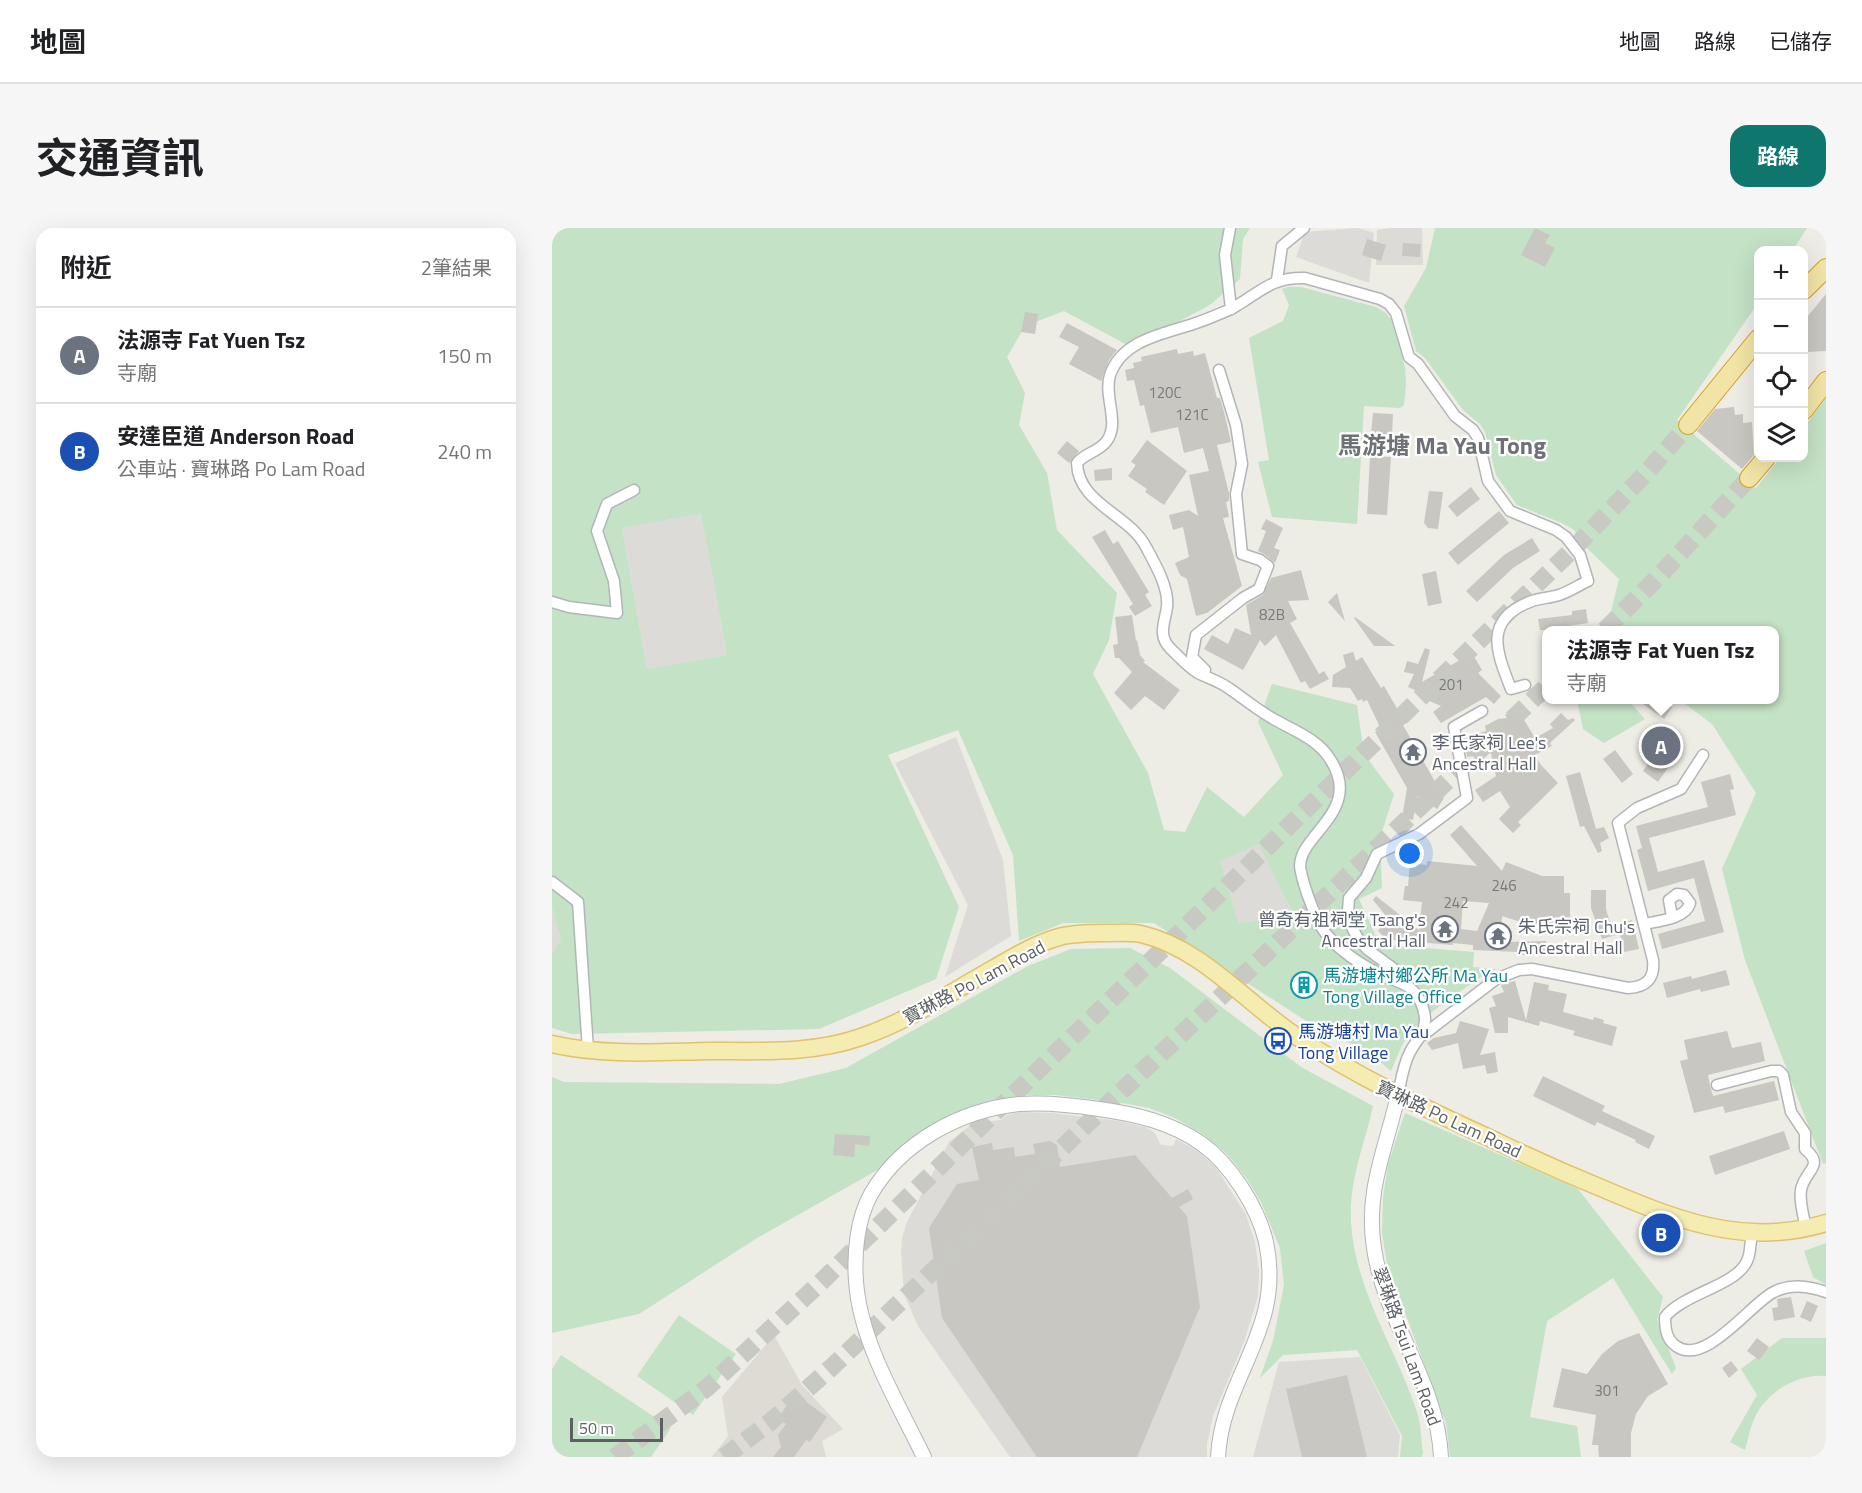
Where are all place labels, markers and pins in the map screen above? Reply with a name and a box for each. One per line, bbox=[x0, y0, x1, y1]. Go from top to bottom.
pin: A bbox=[1642, 724, 1680, 768]
place label: 李氏家祠 Lee's Ancestral Hall bbox=[1432, 729, 1546, 777]
temple icon: 李氏家祠 Lee's Ancestral Hall bbox=[1398, 737, 1428, 767]
place label: 曾奇有祖祠堂 Tsang's Ancestral Hall bbox=[1258, 906, 1426, 954]
place label: 朱氏宗祠 Chu's Ancestral Hall bbox=[1518, 913, 1635, 961]
temple icon: 曾奇有祖祠堂 Tsang's Ancestral Hall bbox=[1430, 914, 1460, 944]
temple icon: 朱氏宗祠 Chu's Ancestral Hall bbox=[1483, 921, 1513, 951]
place label: 馬游塘村鄉公所 Ma Yau Tong Village Office bbox=[1323, 962, 1508, 1010]
building icon: 馬游塘村鄉公所 Ma Yau Tong Village Office bbox=[1289, 970, 1319, 1000]
place label: 馬游塘村 Ma Yau Tong Village bbox=[1298, 1018, 1429, 1066]
bus stop icon: 馬游塘村 Ma Yau Tong Village bbox=[1263, 1026, 1293, 1056]
pin: B bbox=[1642, 1210, 1680, 1256]

